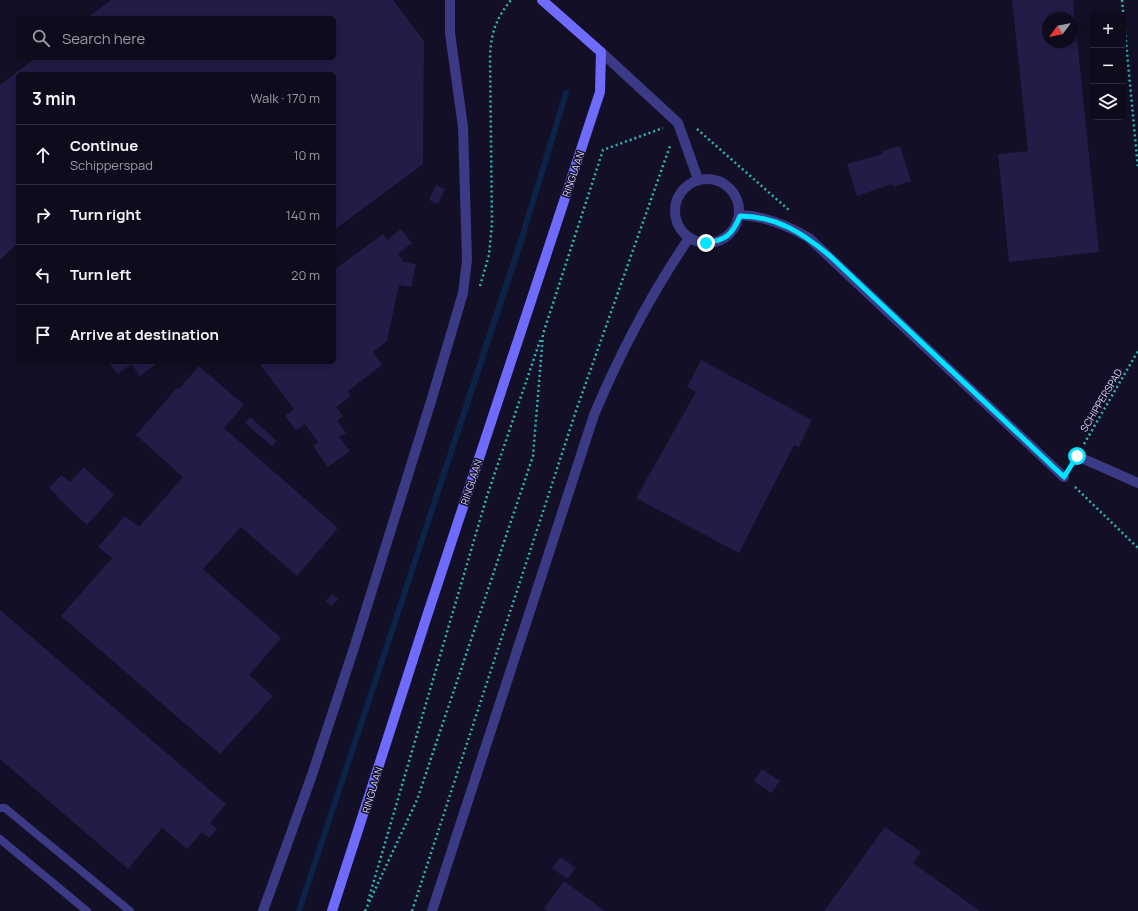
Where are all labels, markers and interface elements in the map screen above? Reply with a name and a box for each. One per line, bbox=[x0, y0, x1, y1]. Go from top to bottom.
north arrow bbox=[1042, 12, 1078, 48]
map controls bbox=[1090, 12, 1126, 120]
button: + bbox=[1090, 12, 1126, 48]
search box bbox=[16, 16, 336, 60]
icon: search bbox=[30, 27, 52, 49]
text: Search here bbox=[62, 28, 145, 49]
button: − bbox=[1090, 48, 1126, 84]
button: layers bbox=[1090, 84, 1126, 120]
text: 3 min bbox=[32, 87, 76, 110]
text: Walk · 170 m bbox=[250, 89, 320, 107]
text: Continue bbox=[70, 135, 138, 156]
icon: ahead bbox=[32, 144, 54, 166]
text: 10 m bbox=[293, 146, 320, 164]
street label: RINGLAAN bbox=[559, 149, 587, 199]
text: Schipperspad bbox=[70, 156, 153, 174]
icon: right bbox=[32, 204, 54, 226]
text: Turn right bbox=[70, 204, 141, 225]
text: 140 m bbox=[286, 206, 320, 224]
route end bbox=[697, 234, 715, 252]
icon: left bbox=[32, 264, 54, 286]
text: Turn left bbox=[70, 264, 132, 285]
text: 20 m bbox=[291, 266, 320, 284]
icon: arrive bbox=[32, 324, 54, 346]
text: Arrive at destination bbox=[70, 324, 219, 345]
street label: SCHIPPERSPAD bbox=[1077, 366, 1126, 434]
route start bbox=[1068, 447, 1086, 465]
street label: RINGLAAN bbox=[457, 457, 485, 507]
street label: RINGLAAN bbox=[358, 765, 386, 815]

